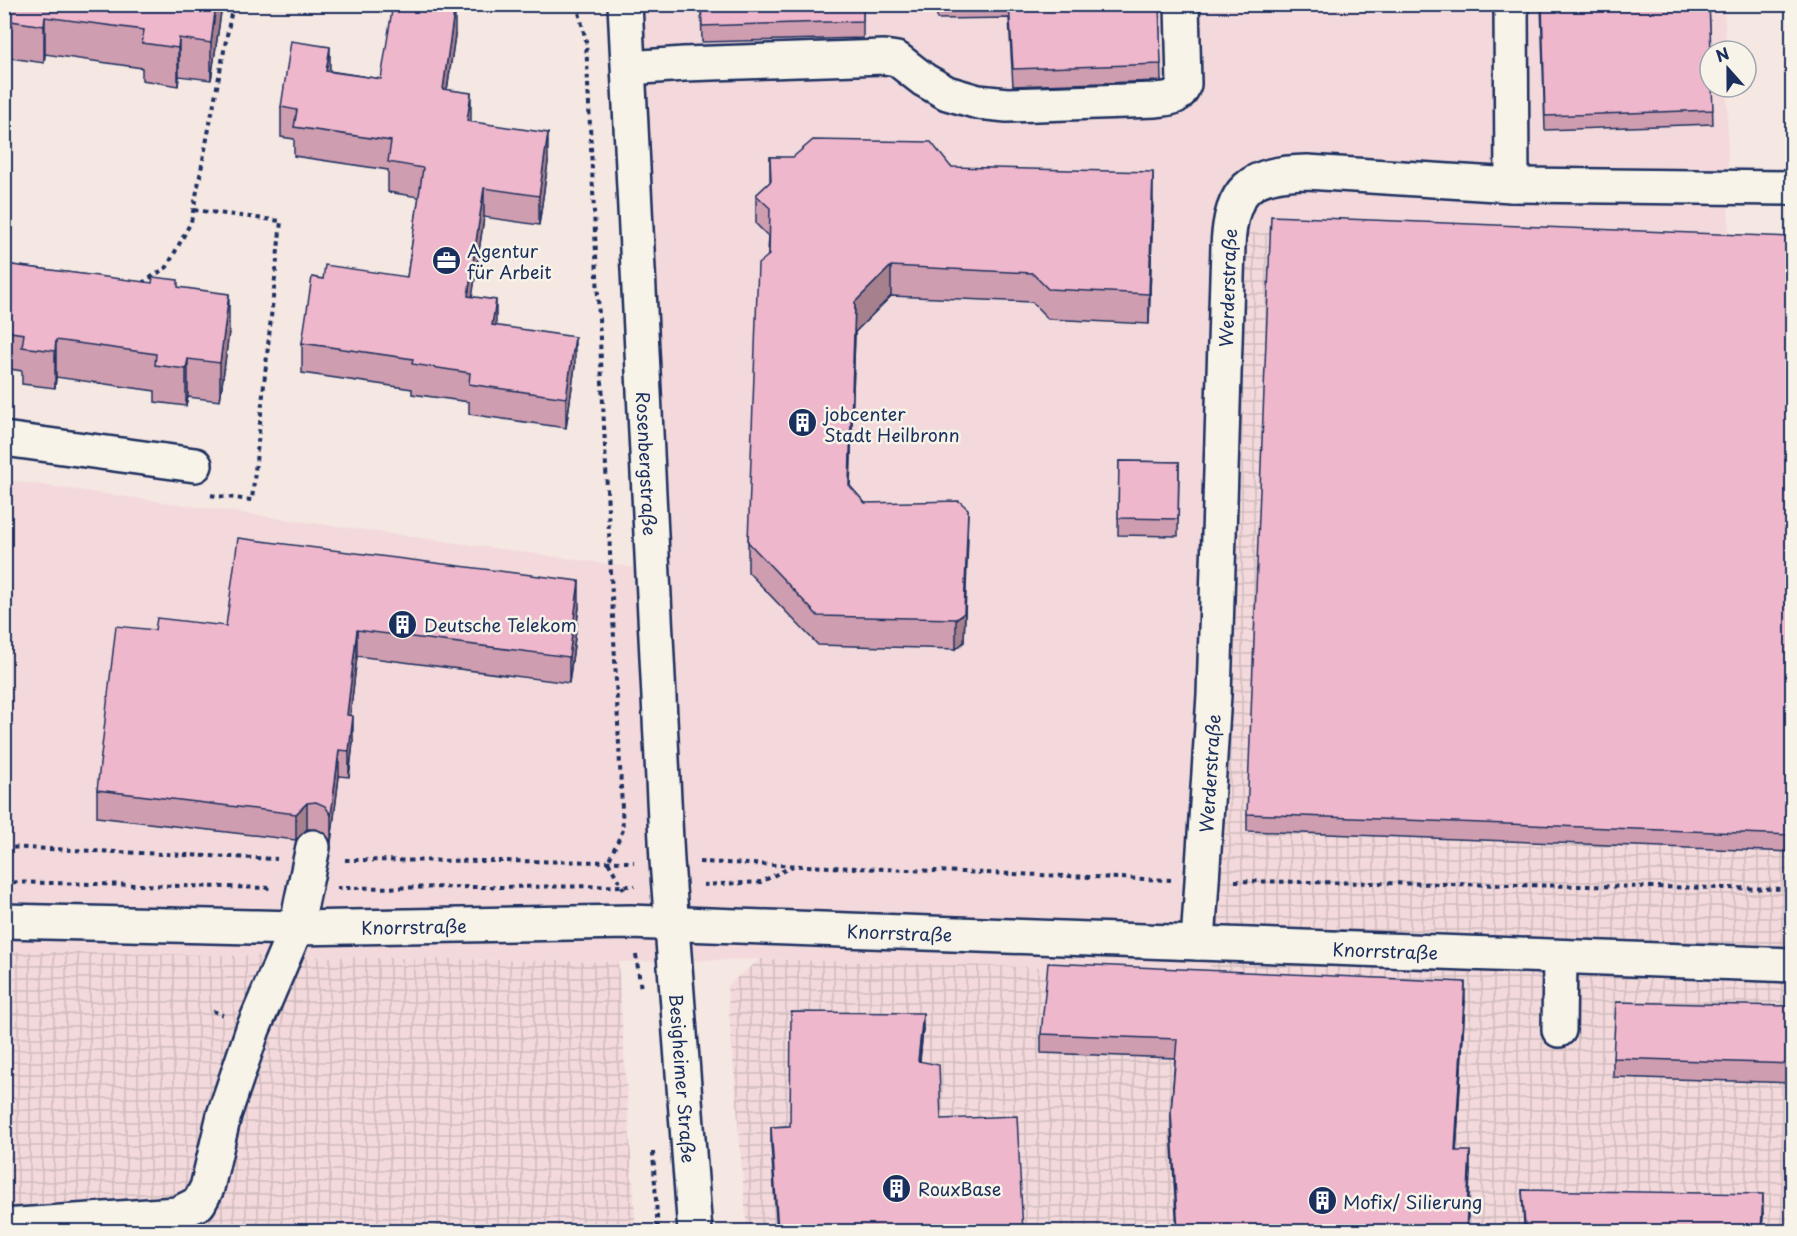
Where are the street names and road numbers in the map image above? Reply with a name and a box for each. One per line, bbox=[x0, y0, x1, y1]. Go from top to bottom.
street label: Werderstraße bbox=[1211, 227, 1243, 347]
street label: Rosenbergstraße bbox=[630, 391, 665, 536]
street label: Werderstraße bbox=[1192, 713, 1226, 833]
street label: Knorrstraße bbox=[361, 911, 467, 940]
street label: Knorrstraße bbox=[846, 917, 953, 947]
street label: Knorrstraße bbox=[1332, 935, 1439, 965]
street label: Besigheimer Straße bbox=[664, 993, 703, 1164]

